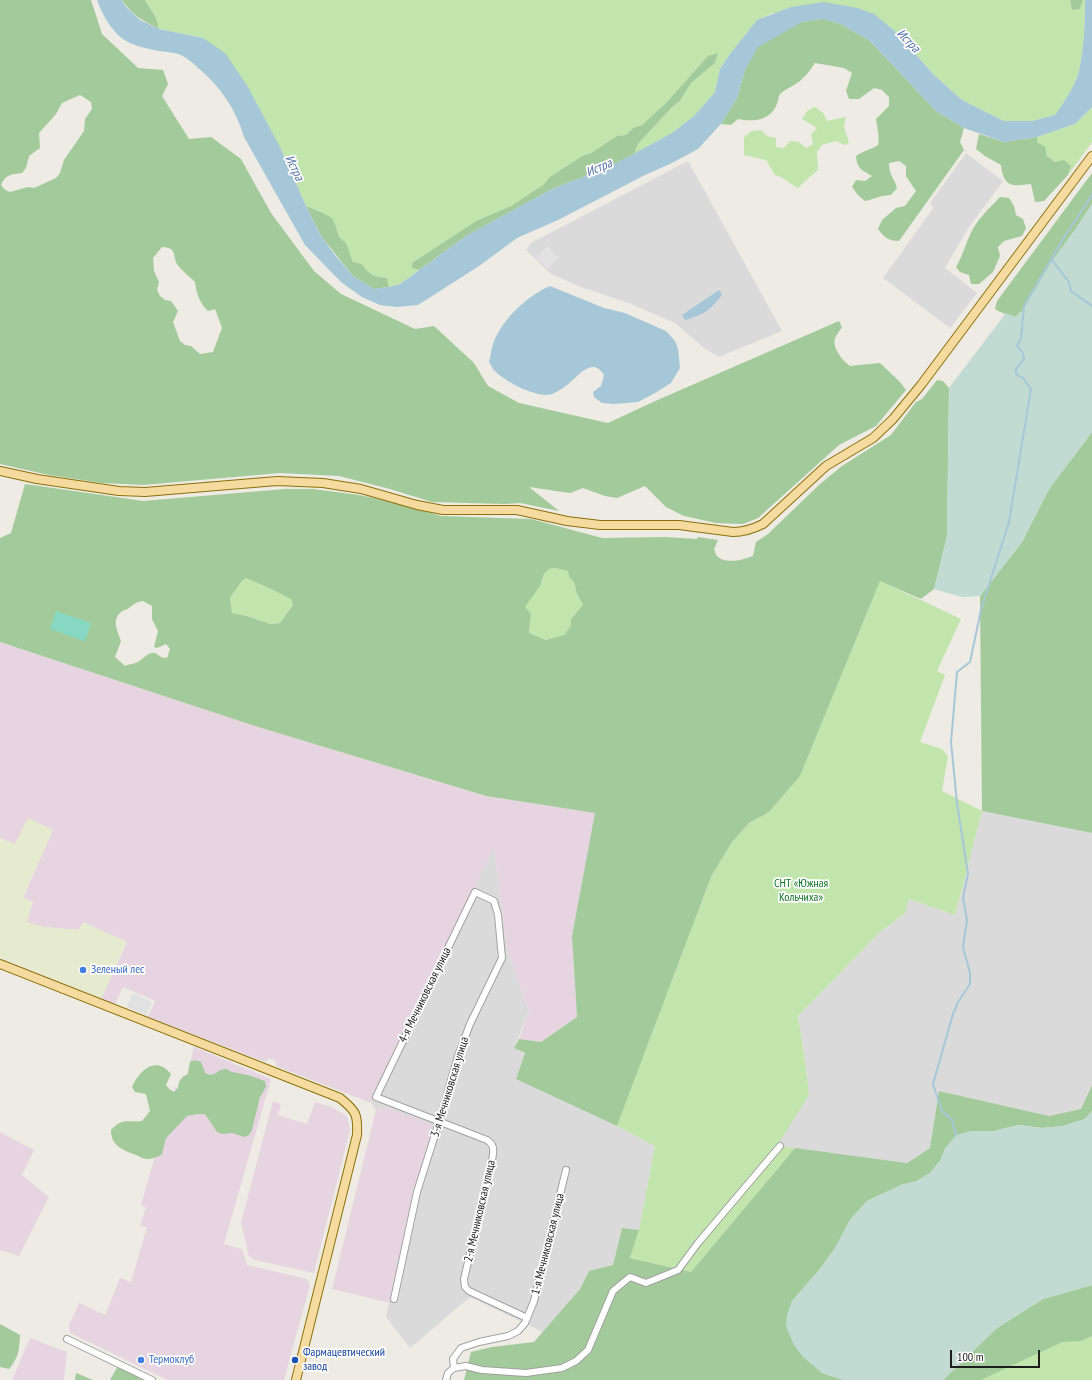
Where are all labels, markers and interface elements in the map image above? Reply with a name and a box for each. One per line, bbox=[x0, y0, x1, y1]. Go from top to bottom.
water label: Истра bbox=[893, 26, 923, 56]
water label: Истра bbox=[281, 153, 307, 183]
water label: Истра bbox=[584, 156, 614, 180]
park label: СНТ «Южная Кольчиха» bbox=[774, 877, 828, 905]
street label: 4-я Мечниковская улица bbox=[396, 945, 454, 1045]
place label: Зеленый лес bbox=[91, 963, 144, 977]
marker: Зеленый лес bbox=[78, 965, 88, 975]
street label: 3-я Мечниковская улица bbox=[428, 1035, 472, 1139]
street label: 2-я Мечниковская улица bbox=[461, 1159, 499, 1263]
street label: 1-я Мечниковская улица bbox=[528, 1192, 568, 1296]
scale bar bbox=[952, 1342, 1042, 1368]
place label: Фармацевтический завод bbox=[303, 1346, 385, 1374]
text: 100 m bbox=[957, 1349, 984, 1364]
place label: Термоклуб bbox=[149, 1353, 194, 1367]
marker: Термоклуб bbox=[136, 1355, 146, 1365]
marker: Фармацевтический завод bbox=[290, 1355, 300, 1365]

